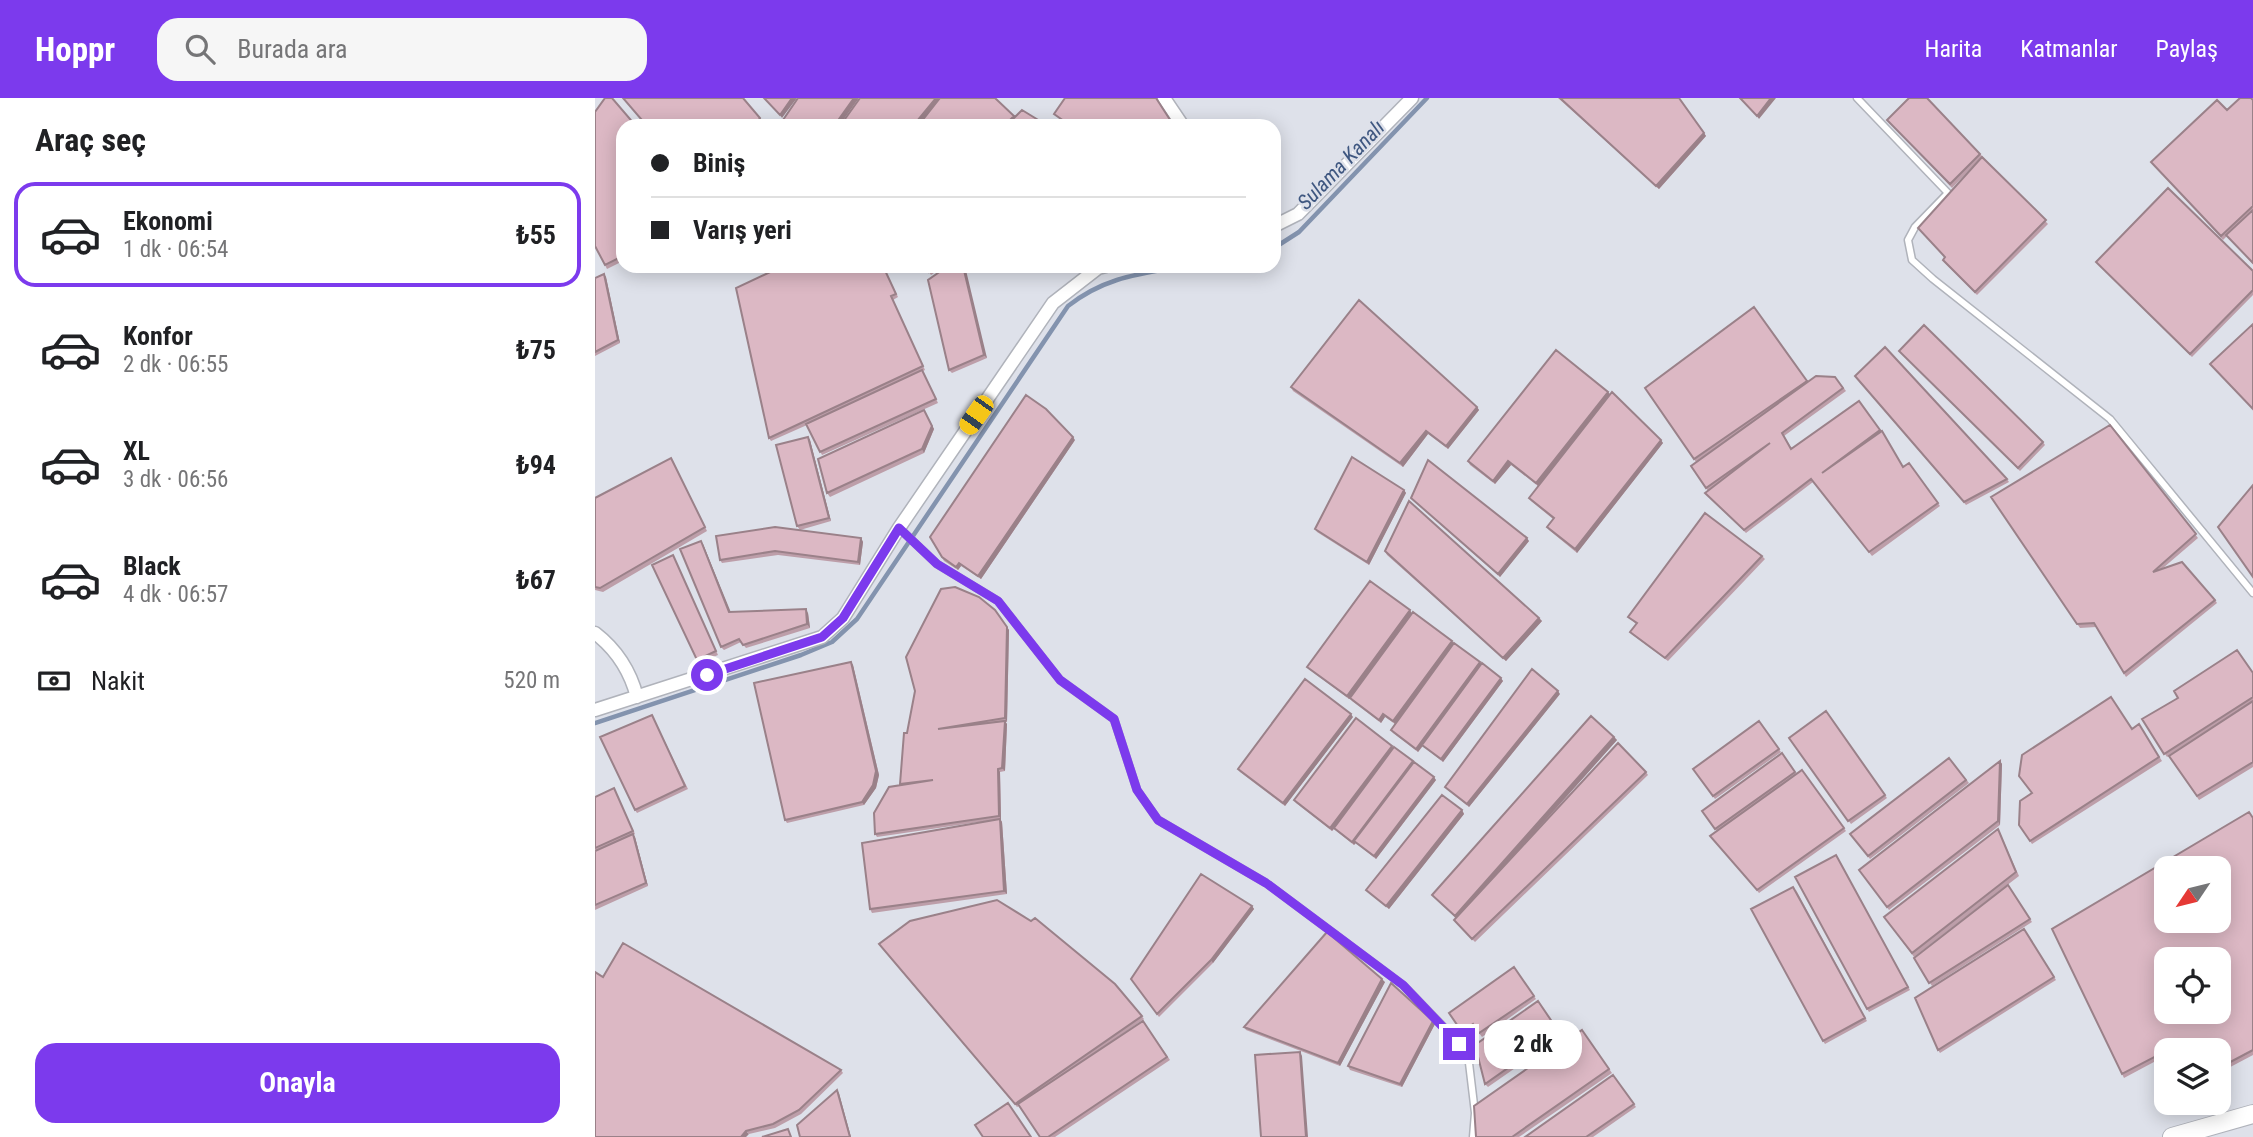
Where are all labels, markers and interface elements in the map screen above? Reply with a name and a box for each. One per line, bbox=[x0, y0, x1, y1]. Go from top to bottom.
search box bbox=[157, 18, 647, 81]
text: Hoppr bbox=[35, 30, 115, 69]
icon: search bbox=[181, 30, 219, 68]
text: Burada ara bbox=[237, 34, 348, 64]
text: Harita bbox=[1925, 35, 1982, 63]
text: Katmanlar bbox=[2020, 35, 2118, 63]
text: Paylaş bbox=[2156, 35, 2218, 63]
water label: Sulama Kanalı bbox=[1293, 115, 1390, 215]
text: Araç seç bbox=[35, 121, 146, 159]
text: Biniş bbox=[693, 148, 745, 178]
icon: car bbox=[39, 203, 102, 266]
text: Ekonomi bbox=[123, 206, 213, 236]
text: Varış yeri bbox=[693, 215, 792, 245]
text: ₺55 bbox=[516, 220, 556, 250]
text: 1 dk · 06:54 bbox=[123, 236, 228, 263]
icon: car bbox=[39, 318, 102, 381]
text: Konfor bbox=[123, 321, 193, 351]
text: ₺75 bbox=[516, 335, 556, 365]
text: 2 dk · 06:55 bbox=[123, 351, 228, 378]
car bbox=[956, 392, 997, 438]
icon: car bbox=[39, 433, 102, 496]
text: XL bbox=[123, 436, 150, 466]
text: ₺94 bbox=[516, 450, 556, 480]
text: 3 dk · 06:56 bbox=[123, 466, 228, 493]
icon: car bbox=[39, 548, 102, 611]
text: Black bbox=[123, 551, 181, 581]
text: ₺67 bbox=[516, 565, 556, 595]
text: 4 dk · 06:57 bbox=[123, 581, 228, 608]
route start bbox=[691, 659, 723, 691]
icon: cash bbox=[35, 662, 73, 700]
text: Nakit bbox=[91, 666, 145, 696]
text: 520 m bbox=[503, 667, 560, 694]
north arrow bbox=[2154, 856, 2231, 933]
map controls bbox=[2154, 856, 2231, 1115]
button: locate bbox=[2154, 947, 2231, 1024]
callout: 2 dk bbox=[1483, 1020, 1582, 1068]
route end bbox=[1443, 1028, 1475, 1060]
text: 2 dk bbox=[1513, 1031, 1553, 1058]
button: layers bbox=[2154, 1038, 2231, 1115]
button: Onayla bbox=[35, 1043, 560, 1123]

